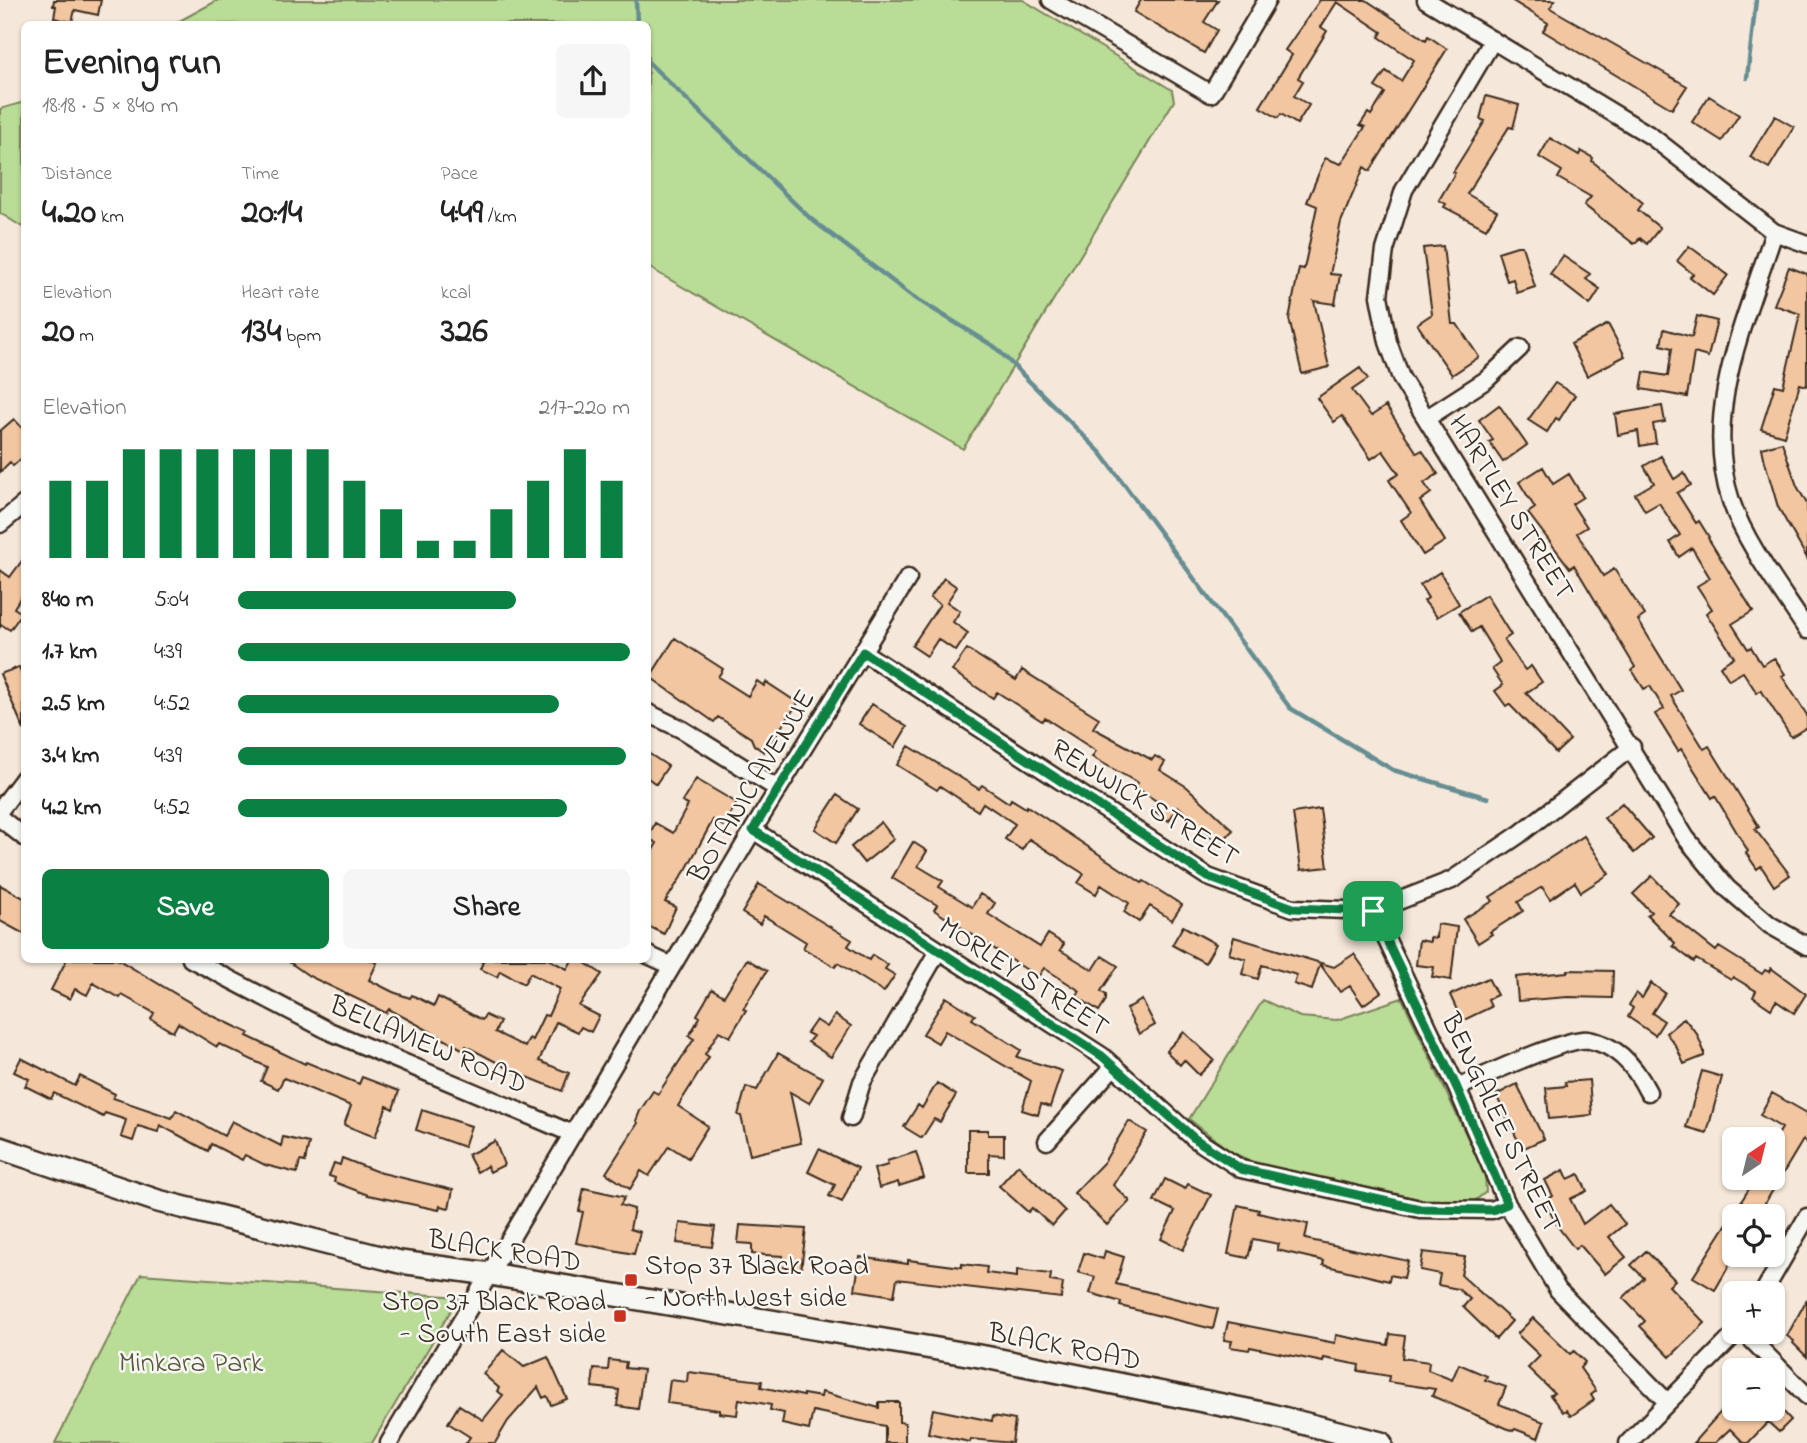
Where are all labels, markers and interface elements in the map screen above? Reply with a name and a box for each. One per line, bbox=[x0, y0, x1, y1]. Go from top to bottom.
text: Evening run bbox=[42, 36, 221, 92]
button: share bbox=[556, 44, 630, 118]
text: 18:18 · 5 × 840 m bbox=[42, 90, 178, 123]
text: Distance bbox=[42, 161, 112, 188]
text: Time bbox=[241, 161, 279, 188]
text: Pace bbox=[441, 161, 478, 188]
text: 4.20 bbox=[42, 188, 96, 239]
text: 20:14 bbox=[241, 188, 302, 239]
text: 4:49 bbox=[441, 188, 483, 239]
text: km bbox=[96, 204, 124, 231]
text: /km bbox=[483, 204, 517, 231]
text: Elevation bbox=[42, 280, 112, 307]
text: Heart rate bbox=[241, 280, 319, 307]
text: kcal bbox=[441, 280, 471, 307]
text: 20 bbox=[42, 307, 75, 358]
text: 134 bbox=[241, 307, 281, 358]
text: 326 bbox=[441, 307, 488, 358]
text: m bbox=[75, 323, 94, 350]
text: bpm bbox=[281, 323, 321, 350]
text: Elevation bbox=[42, 392, 127, 425]
text: 217–220 m bbox=[539, 392, 630, 425]
street label: HARTLEY STREET bbox=[1437, 407, 1584, 608]
text: 840 m bbox=[42, 584, 94, 617]
text: 5:04 bbox=[154, 584, 189, 617]
text: 1.7 km bbox=[42, 636, 97, 669]
text: 4:39 bbox=[154, 636, 182, 669]
street label: BOTANIC AVENUE bbox=[678, 682, 827, 892]
text: 2.5 km bbox=[42, 688, 105, 721]
text: 4:52 bbox=[154, 688, 190, 721]
street label: RENWICK STREET bbox=[1042, 730, 1246, 878]
text: 3.4 km bbox=[42, 740, 99, 773]
text: 4:39 bbox=[154, 740, 182, 773]
text: 4.2 km bbox=[42, 792, 101, 825]
text: 4:52 bbox=[154, 792, 190, 825]
button: Save bbox=[42, 869, 329, 949]
button: Share bbox=[343, 869, 630, 949]
pin bbox=[1343, 881, 1403, 941]
icon: arrive bbox=[1354, 892, 1392, 930]
street label: MORLEY STREET bbox=[930, 907, 1116, 1048]
street label: BELLAVIEW ROAD bbox=[322, 986, 533, 1106]
street label: BENGALEE STREET bbox=[1428, 1006, 1571, 1241]
north arrow bbox=[1722, 1127, 1785, 1190]
map controls bbox=[1722, 1127, 1785, 1421]
button: locate bbox=[1722, 1204, 1785, 1267]
street label: BLACK ROAD bbox=[424, 1220, 584, 1285]
place label: Stop 37 Black Road - North West side bbox=[645, 1247, 869, 1320]
marker: Stop 37 Black Road - North West side bbox=[623, 1272, 639, 1288]
button: + bbox=[1722, 1281, 1785, 1344]
place label: Stop 37 Black Road - South East side bbox=[382, 1283, 606, 1356]
marker: Stop 37 Black Road - South East side bbox=[612, 1308, 628, 1324]
street label: BLACK ROAD bbox=[984, 1313, 1144, 1383]
park label: Minkara Park bbox=[119, 1344, 264, 1385]
button: − bbox=[1722, 1358, 1785, 1421]

